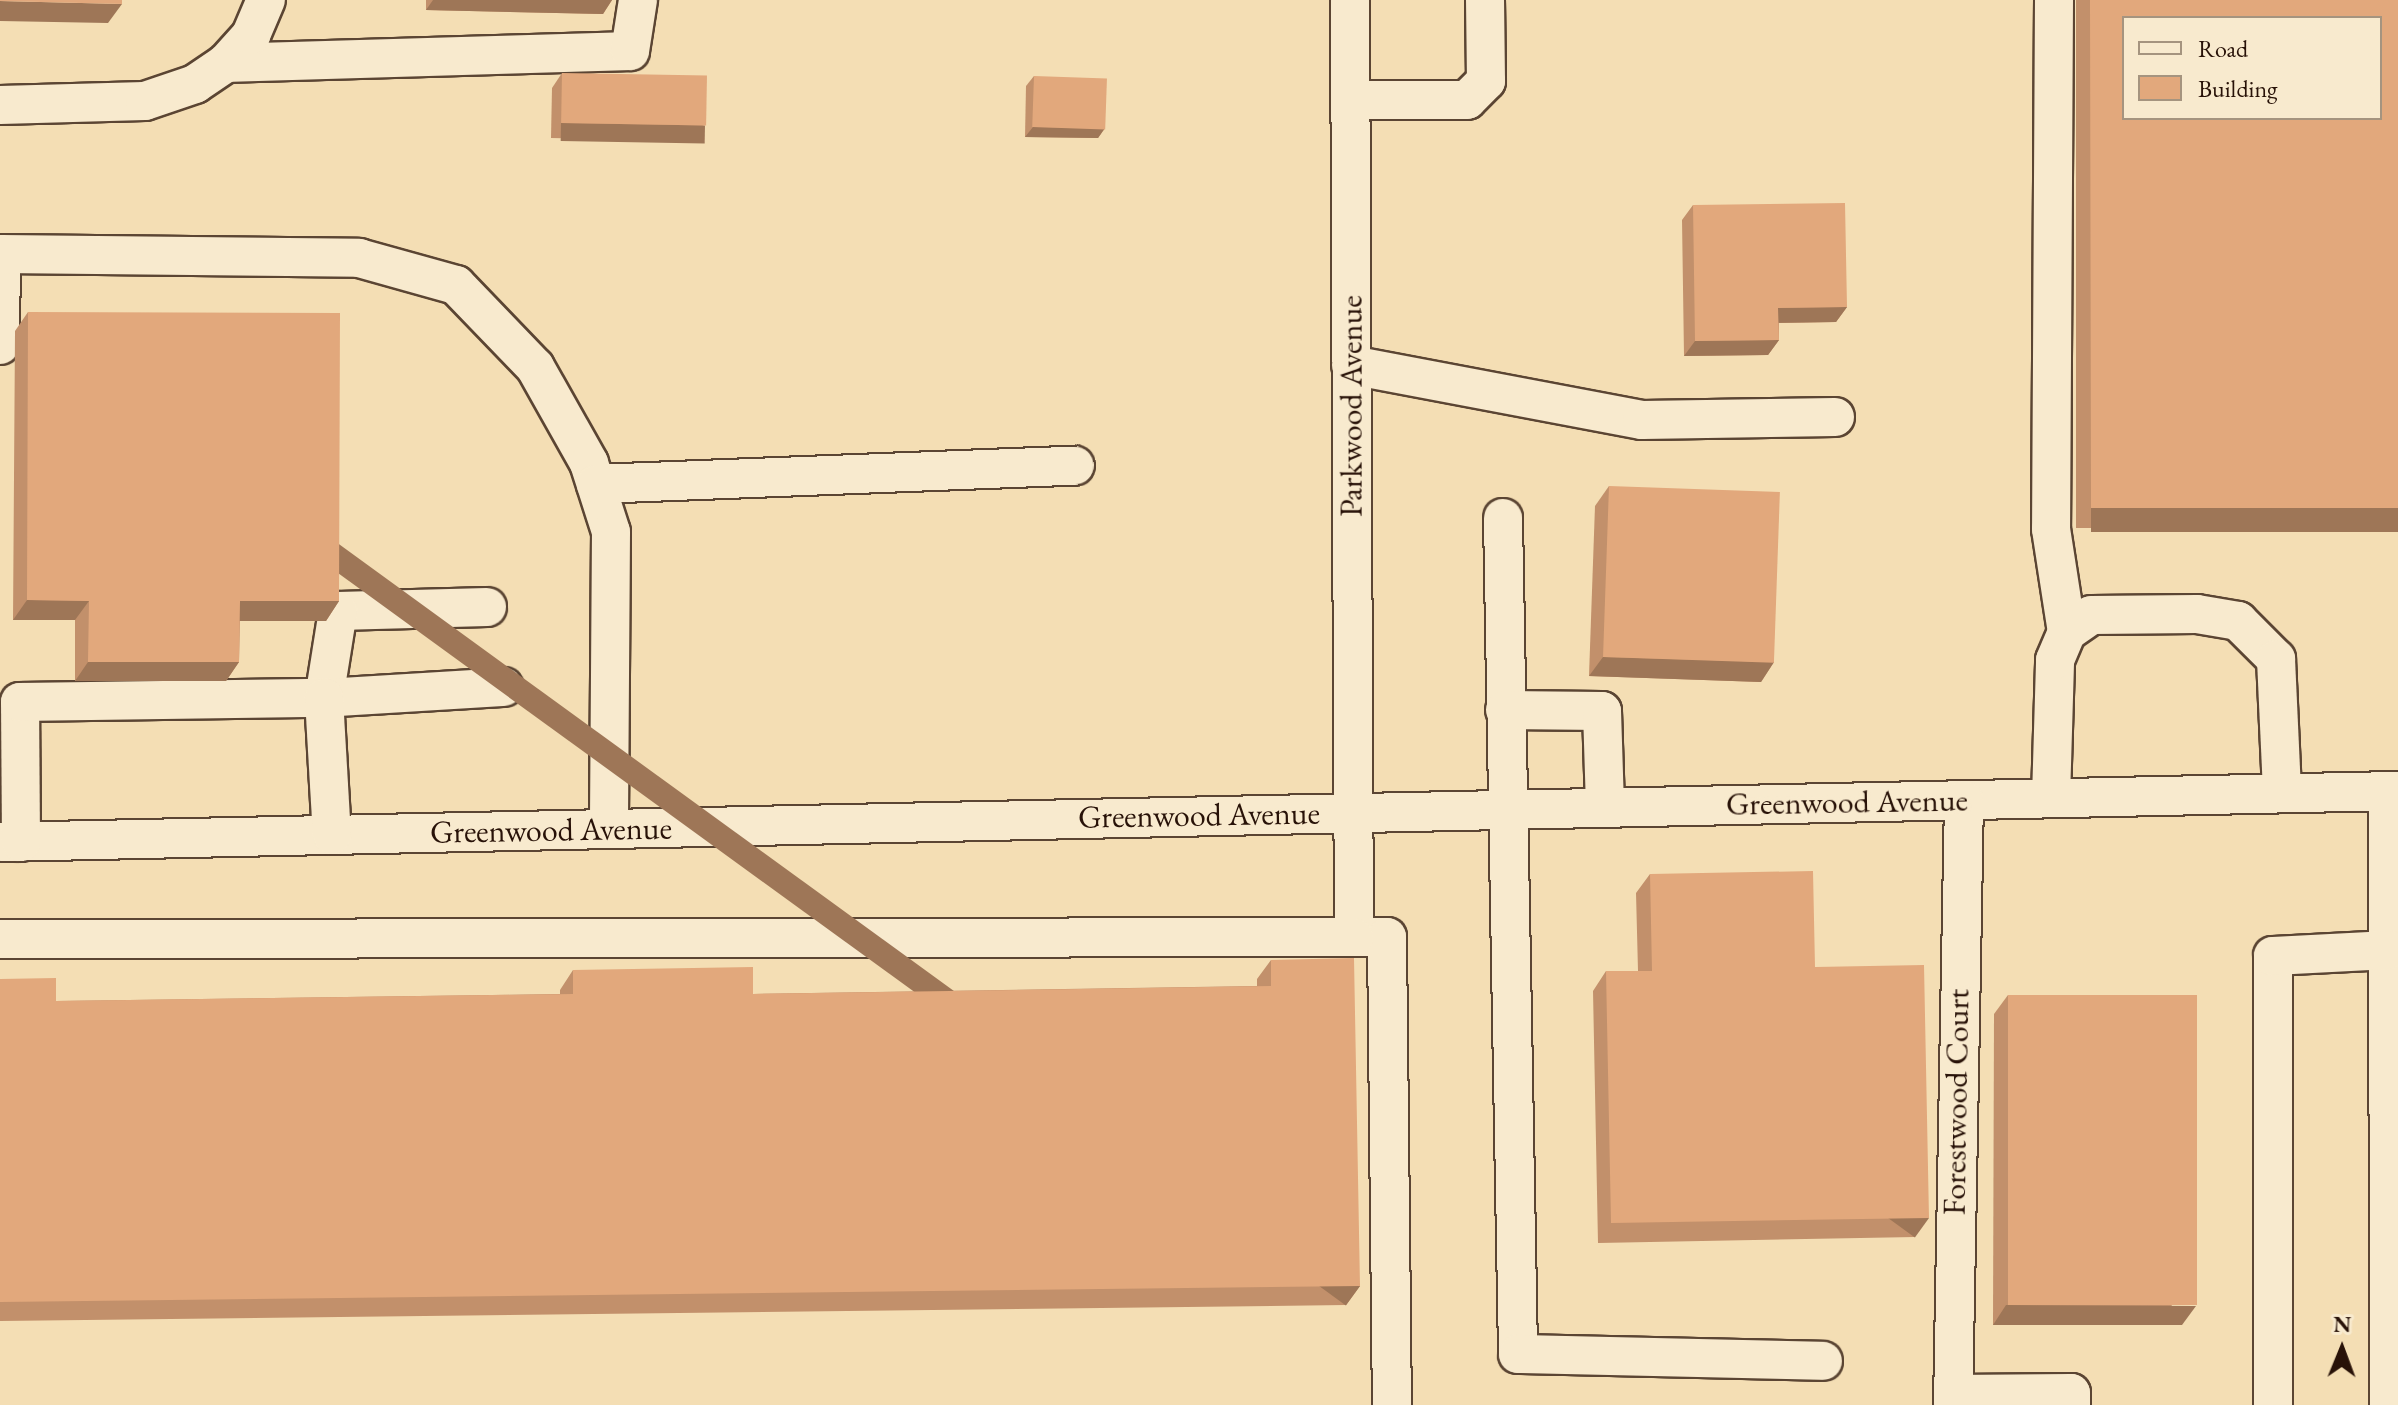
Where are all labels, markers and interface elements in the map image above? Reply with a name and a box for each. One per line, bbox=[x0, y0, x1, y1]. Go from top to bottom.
legend bbox=[2122, 16, 2382, 120]
text: Road bbox=[2198, 33, 2248, 64]
text: Building bbox=[2198, 73, 2278, 104]
street label: Parkwood Avenue bbox=[1332, 295, 1370, 517]
street label: Greenwood Avenue bbox=[1726, 781, 1968, 823]
street label: Greenwood Avenue bbox=[1078, 794, 1320, 836]
street label: Greenwood Avenue bbox=[430, 809, 672, 851]
street label: Forestwood Court bbox=[1935, 988, 1977, 1216]
north arrow bbox=[2302, 1309, 2382, 1389]
text: N bbox=[2333, 1310, 2352, 1339]

